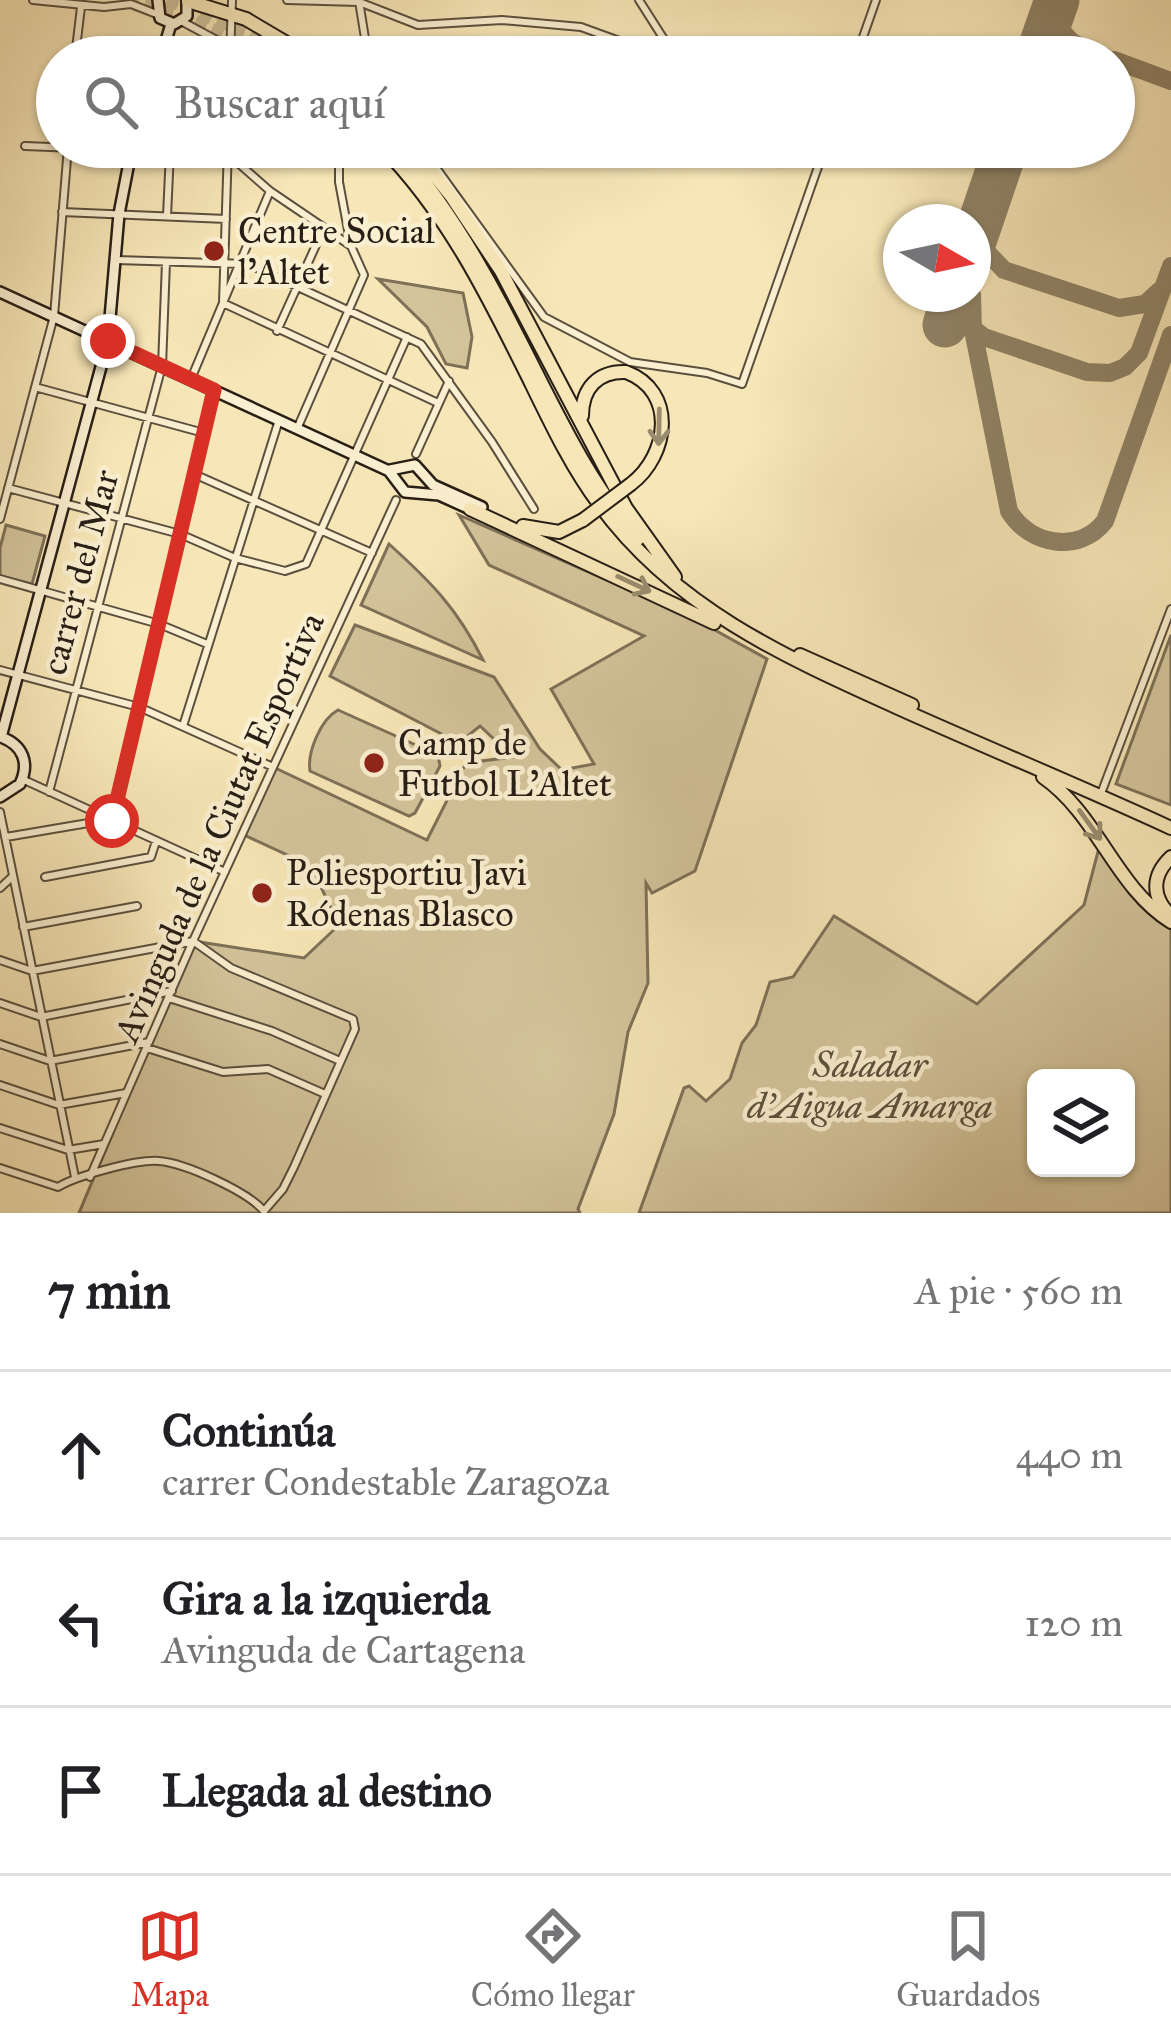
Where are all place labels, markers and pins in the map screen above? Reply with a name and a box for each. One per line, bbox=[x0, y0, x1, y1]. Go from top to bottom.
place label: Centre Social l'Altet bbox=[238, 209, 435, 294]
marker: Centre Social l'Altet bbox=[201, 238, 227, 264]
place label: Camp de Futbol L'Altet bbox=[398, 721, 612, 806]
marker: Camp de Futbol L'Altet bbox=[361, 750, 387, 776]
place label: Poliesportiu Javi Ródenas Blasco bbox=[286, 851, 527, 936]
marker: Poliesportiu Javi Ródenas Blasco bbox=[249, 880, 275, 906]

